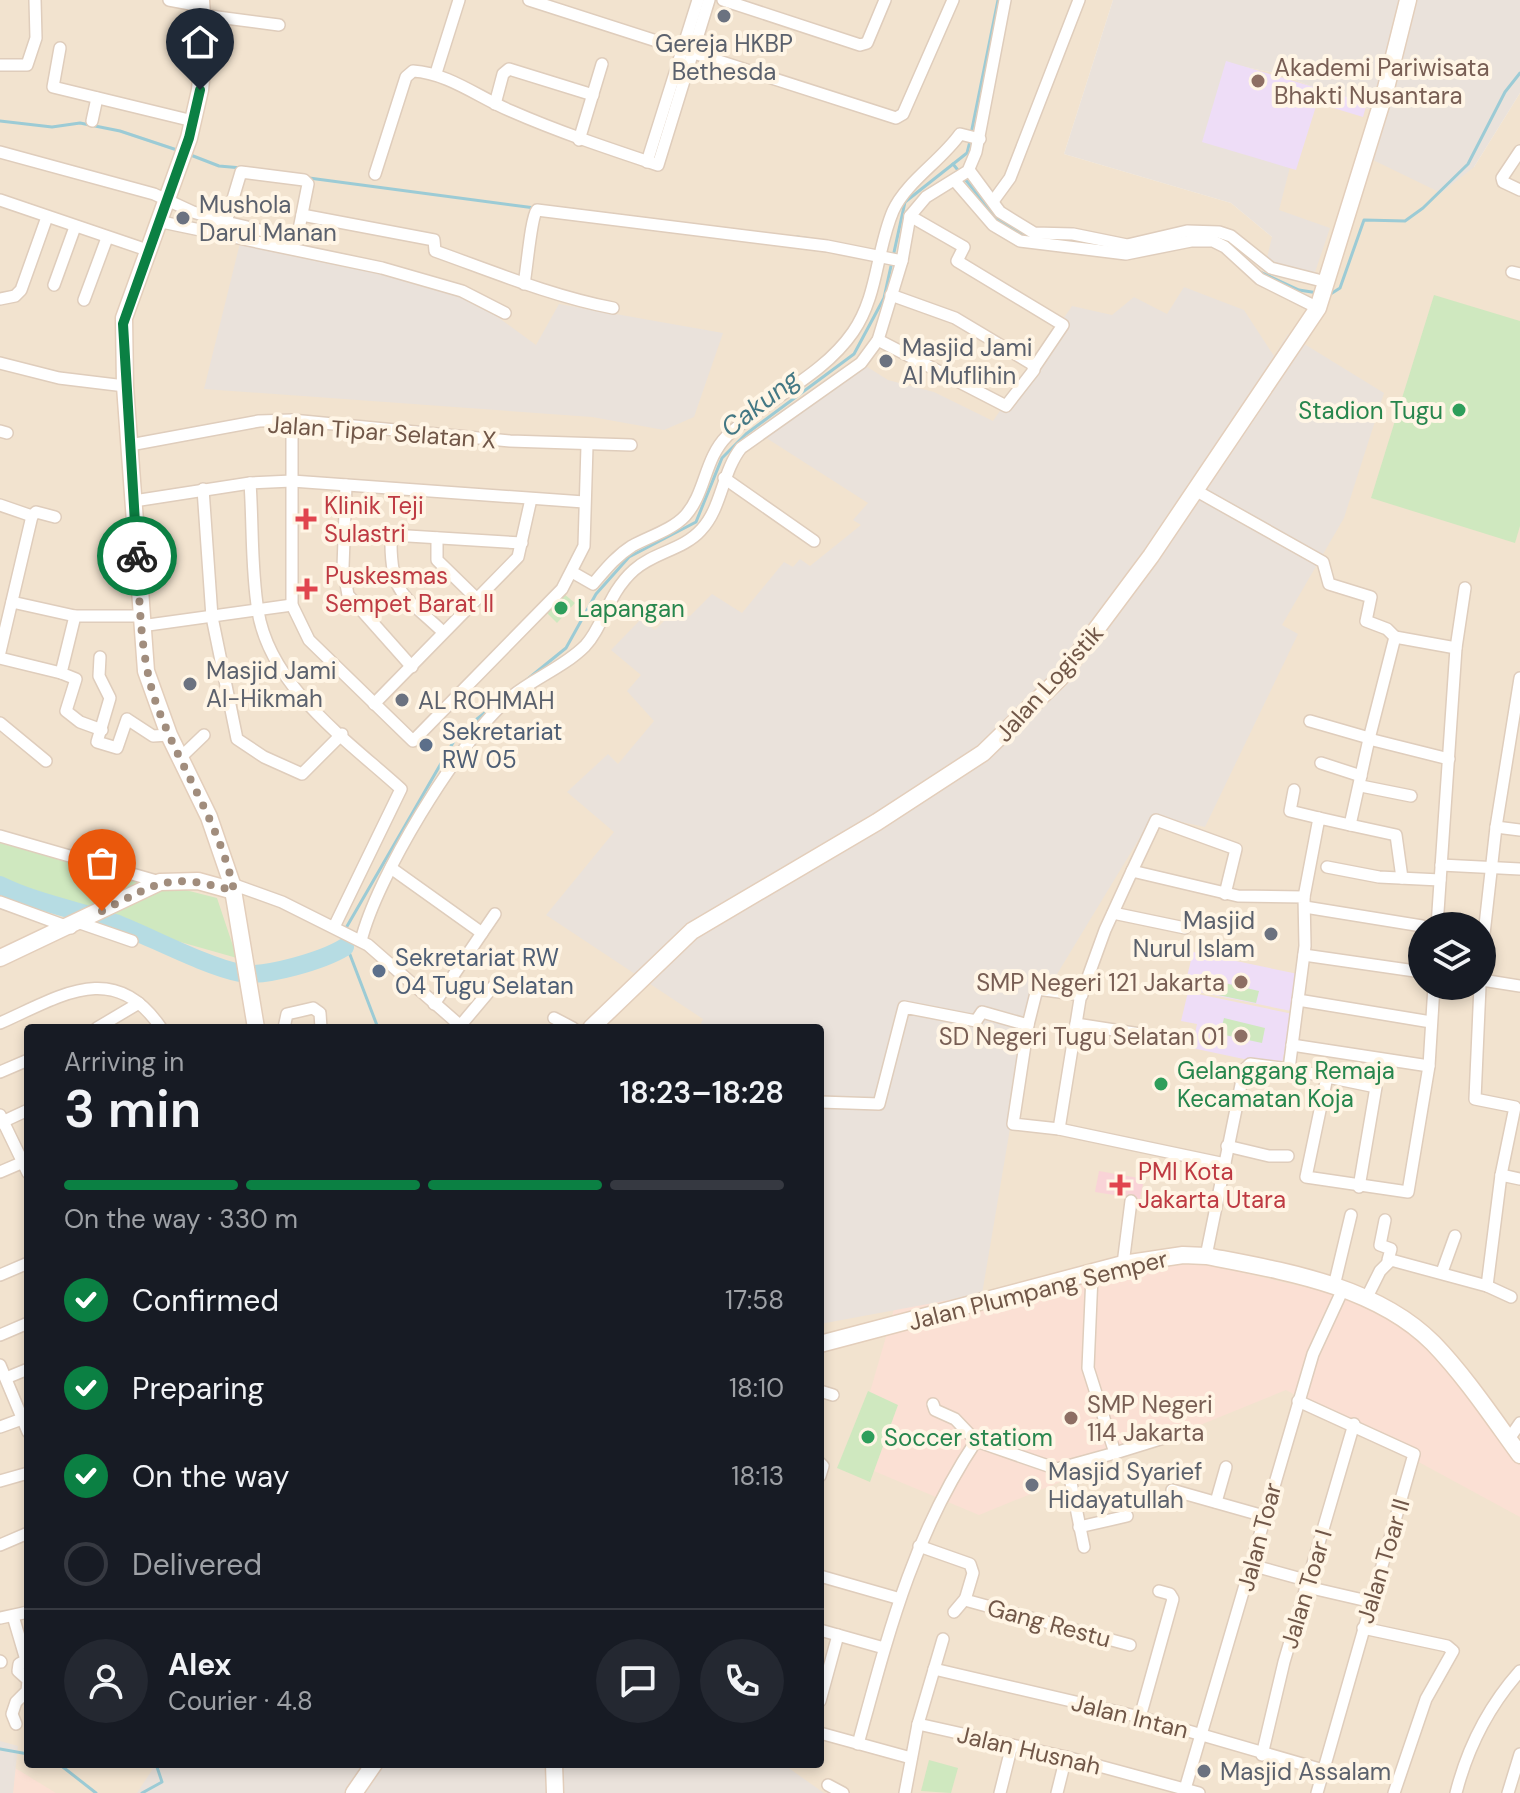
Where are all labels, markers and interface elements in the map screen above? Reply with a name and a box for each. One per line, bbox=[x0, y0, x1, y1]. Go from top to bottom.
marker: Gereja HKBP Bethesda bbox=[715, 7, 733, 25]
pin bbox=[166, 8, 234, 90]
icon: home bbox=[178, 20, 222, 64]
place label: Gereja HKBP Bethesda bbox=[655, 28, 793, 87]
place label: Akademi Pariwisata Bhakti Nusantara bbox=[1274, 52, 1490, 111]
marker: Akademi Pariwisata Bhakti Nusantara bbox=[1249, 72, 1267, 90]
place label: Mushola Darul Manan bbox=[199, 189, 337, 248]
marker: Mushola Darul Manan bbox=[174, 209, 192, 227]
place label: Masjid Jami Al Muflihin bbox=[902, 332, 1033, 391]
marker: Masjid Jami Al Muflihin bbox=[877, 352, 895, 370]
water label: Cakung bbox=[714, 361, 807, 444]
place label: Stadion Tugu bbox=[1298, 395, 1443, 426]
marker: Stadion Tugu bbox=[1450, 401, 1468, 419]
street label: Jalan Tipar Selatan X bbox=[267, 409, 497, 455]
place label: Klinik Teji Sulastri bbox=[324, 490, 424, 549]
marker: Klinik Teji Sulastri bbox=[295, 508, 317, 530]
courier bbox=[97, 516, 177, 596]
icon: bike bbox=[115, 534, 159, 578]
place label: Puskesmas Sempet Barat II bbox=[325, 560, 494, 619]
marker: Puskesmas Sempet Barat II bbox=[296, 578, 318, 600]
place label: Lapangan bbox=[577, 593, 685, 624]
marker: Lapangan bbox=[552, 599, 570, 617]
street label: Jalan Logistik bbox=[988, 618, 1110, 748]
place label: Masjid Jami Al-Hikmah bbox=[206, 655, 337, 714]
marker: Masjid Jami Al-Hikmah bbox=[181, 675, 199, 693]
place label: AL ROHMAH bbox=[418, 685, 555, 716]
marker: AL ROHMAH bbox=[393, 691, 411, 709]
place label: Sekretariat RW 05 bbox=[442, 716, 563, 775]
marker: Sekretariat RW 05 bbox=[417, 736, 435, 754]
pin bbox=[68, 829, 136, 911]
icon: bag bbox=[80, 841, 124, 885]
place label: Masjid Nurul Islam bbox=[1133, 905, 1255, 964]
map controls bbox=[1408, 912, 1496, 1000]
button: layers bbox=[1408, 912, 1496, 1000]
marker: Masjid Nurul Islam bbox=[1262, 925, 1280, 943]
place label: Sekretariat RW 04 Tugu Selatan bbox=[395, 942, 574, 1001]
marker: Sekretariat RW 04 Tugu Selatan bbox=[370, 962, 388, 980]
place label: SMP Negeri 121 Jakarta bbox=[976, 967, 1225, 998]
marker: SMP Negeri 121 Jakarta bbox=[1232, 973, 1250, 991]
place label: SD Negeri Tugu Selatan 01 bbox=[939, 1021, 1225, 1052]
marker: SD Negeri Tugu Selatan 01 bbox=[1232, 1027, 1250, 1045]
text: Arriving in bbox=[64, 1045, 184, 1079]
place label: Gelanggang Remaja Kecamatan Koja bbox=[1177, 1055, 1395, 1114]
text: 18:23–18:28 bbox=[620, 1073, 784, 1112]
text: 3 min bbox=[64, 1075, 201, 1143]
marker: Gelanggang Remaja Kecamatan Koja bbox=[1152, 1075, 1170, 1093]
place label: PMI Kota Jakarta Utara bbox=[1138, 1156, 1286, 1215]
marker: PMI Kota Jakarta Utara bbox=[1109, 1174, 1131, 1196]
text: On the way · 330 m bbox=[64, 1202, 298, 1236]
street label: Jalan Plumpang Semper bbox=[905, 1243, 1171, 1337]
icon: check bbox=[64, 1278, 108, 1322]
text: Confirmed bbox=[132, 1281, 279, 1320]
text: 17:58 bbox=[725, 1283, 784, 1317]
icon: check bbox=[64, 1366, 108, 1410]
text: Preparing bbox=[132, 1369, 264, 1408]
text: 18:10 bbox=[729, 1371, 784, 1405]
place label: SMP Negeri 114 Jakarta bbox=[1087, 1389, 1213, 1448]
marker: SMP Negeri 114 Jakarta bbox=[1062, 1409, 1080, 1427]
place label: Soccer statiom bbox=[884, 1422, 1053, 1453]
marker: Soccer statiom bbox=[859, 1428, 877, 1446]
icon: check bbox=[64, 1454, 108, 1498]
place label: Masjid Syarief Hidayatullah bbox=[1048, 1456, 1202, 1515]
text: On the way bbox=[132, 1457, 289, 1496]
text: 18:13 bbox=[731, 1459, 784, 1493]
marker: Masjid Syarief Hidayatullah bbox=[1023, 1476, 1041, 1494]
street label: Jalan Toar bbox=[1230, 1479, 1288, 1595]
street label: Jalan Toar II bbox=[1349, 1495, 1417, 1627]
street label: Jalan Toar I bbox=[1273, 1526, 1339, 1652]
text: Delivered bbox=[132, 1545, 262, 1584]
street label: Gang Restu bbox=[984, 1592, 1114, 1654]
button: person bbox=[64, 1639, 148, 1723]
button: chat bbox=[596, 1639, 680, 1723]
button: phone bbox=[700, 1639, 784, 1723]
text: Alex bbox=[168, 1645, 231, 1684]
text: Courier · 4.8 bbox=[168, 1684, 313, 1718]
street label: Jalan Intan bbox=[1068, 1687, 1192, 1745]
street label: Jalan Husnah bbox=[954, 1718, 1104, 1782]
place label: Masjid Assalam bbox=[1220, 1756, 1391, 1787]
marker: Masjid Assalam bbox=[1195, 1762, 1213, 1780]

